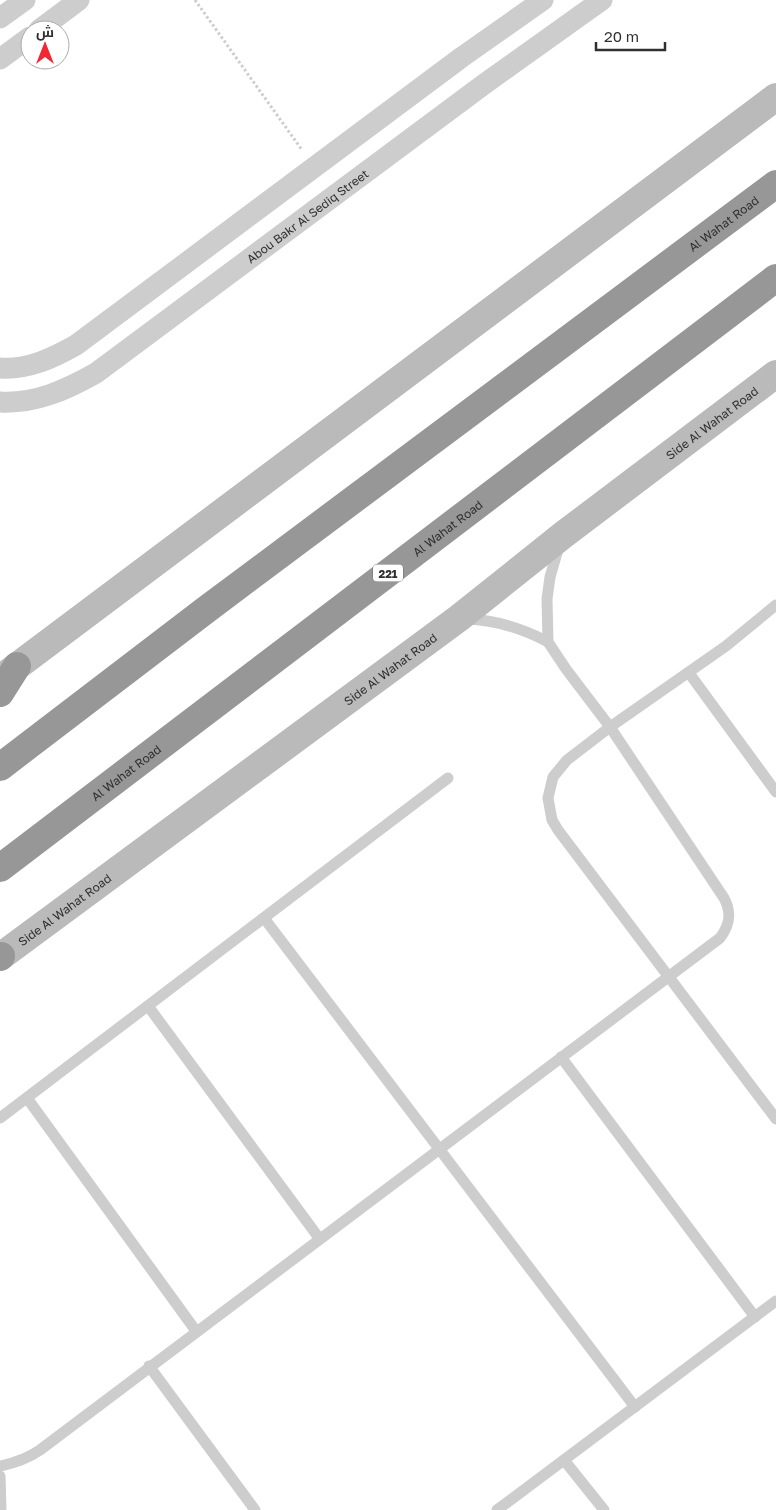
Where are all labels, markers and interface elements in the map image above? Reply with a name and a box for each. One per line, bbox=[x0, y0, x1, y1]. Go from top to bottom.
north arrow bbox=[20, 20, 70, 70]
scale bar bbox=[596, 20, 665, 52]
text: ش bbox=[36, 23, 54, 41]
text: 20 m bbox=[604, 27, 639, 45]
street label: Abou Bakr Al Sediq Street bbox=[243, 165, 371, 266]
street label: Al Wahat Road bbox=[685, 192, 761, 254]
street label: Side Al Wahat Road bbox=[662, 383, 761, 462]
street label: Al Wahat Road bbox=[409, 497, 485, 559]
road number: 221 bbox=[373, 564, 403, 582]
street label: Side Al Wahat Road bbox=[341, 630, 440, 708]
street label: Al Wahat Road bbox=[88, 741, 164, 804]
street label: Side Al Wahat Road bbox=[15, 870, 114, 949]

